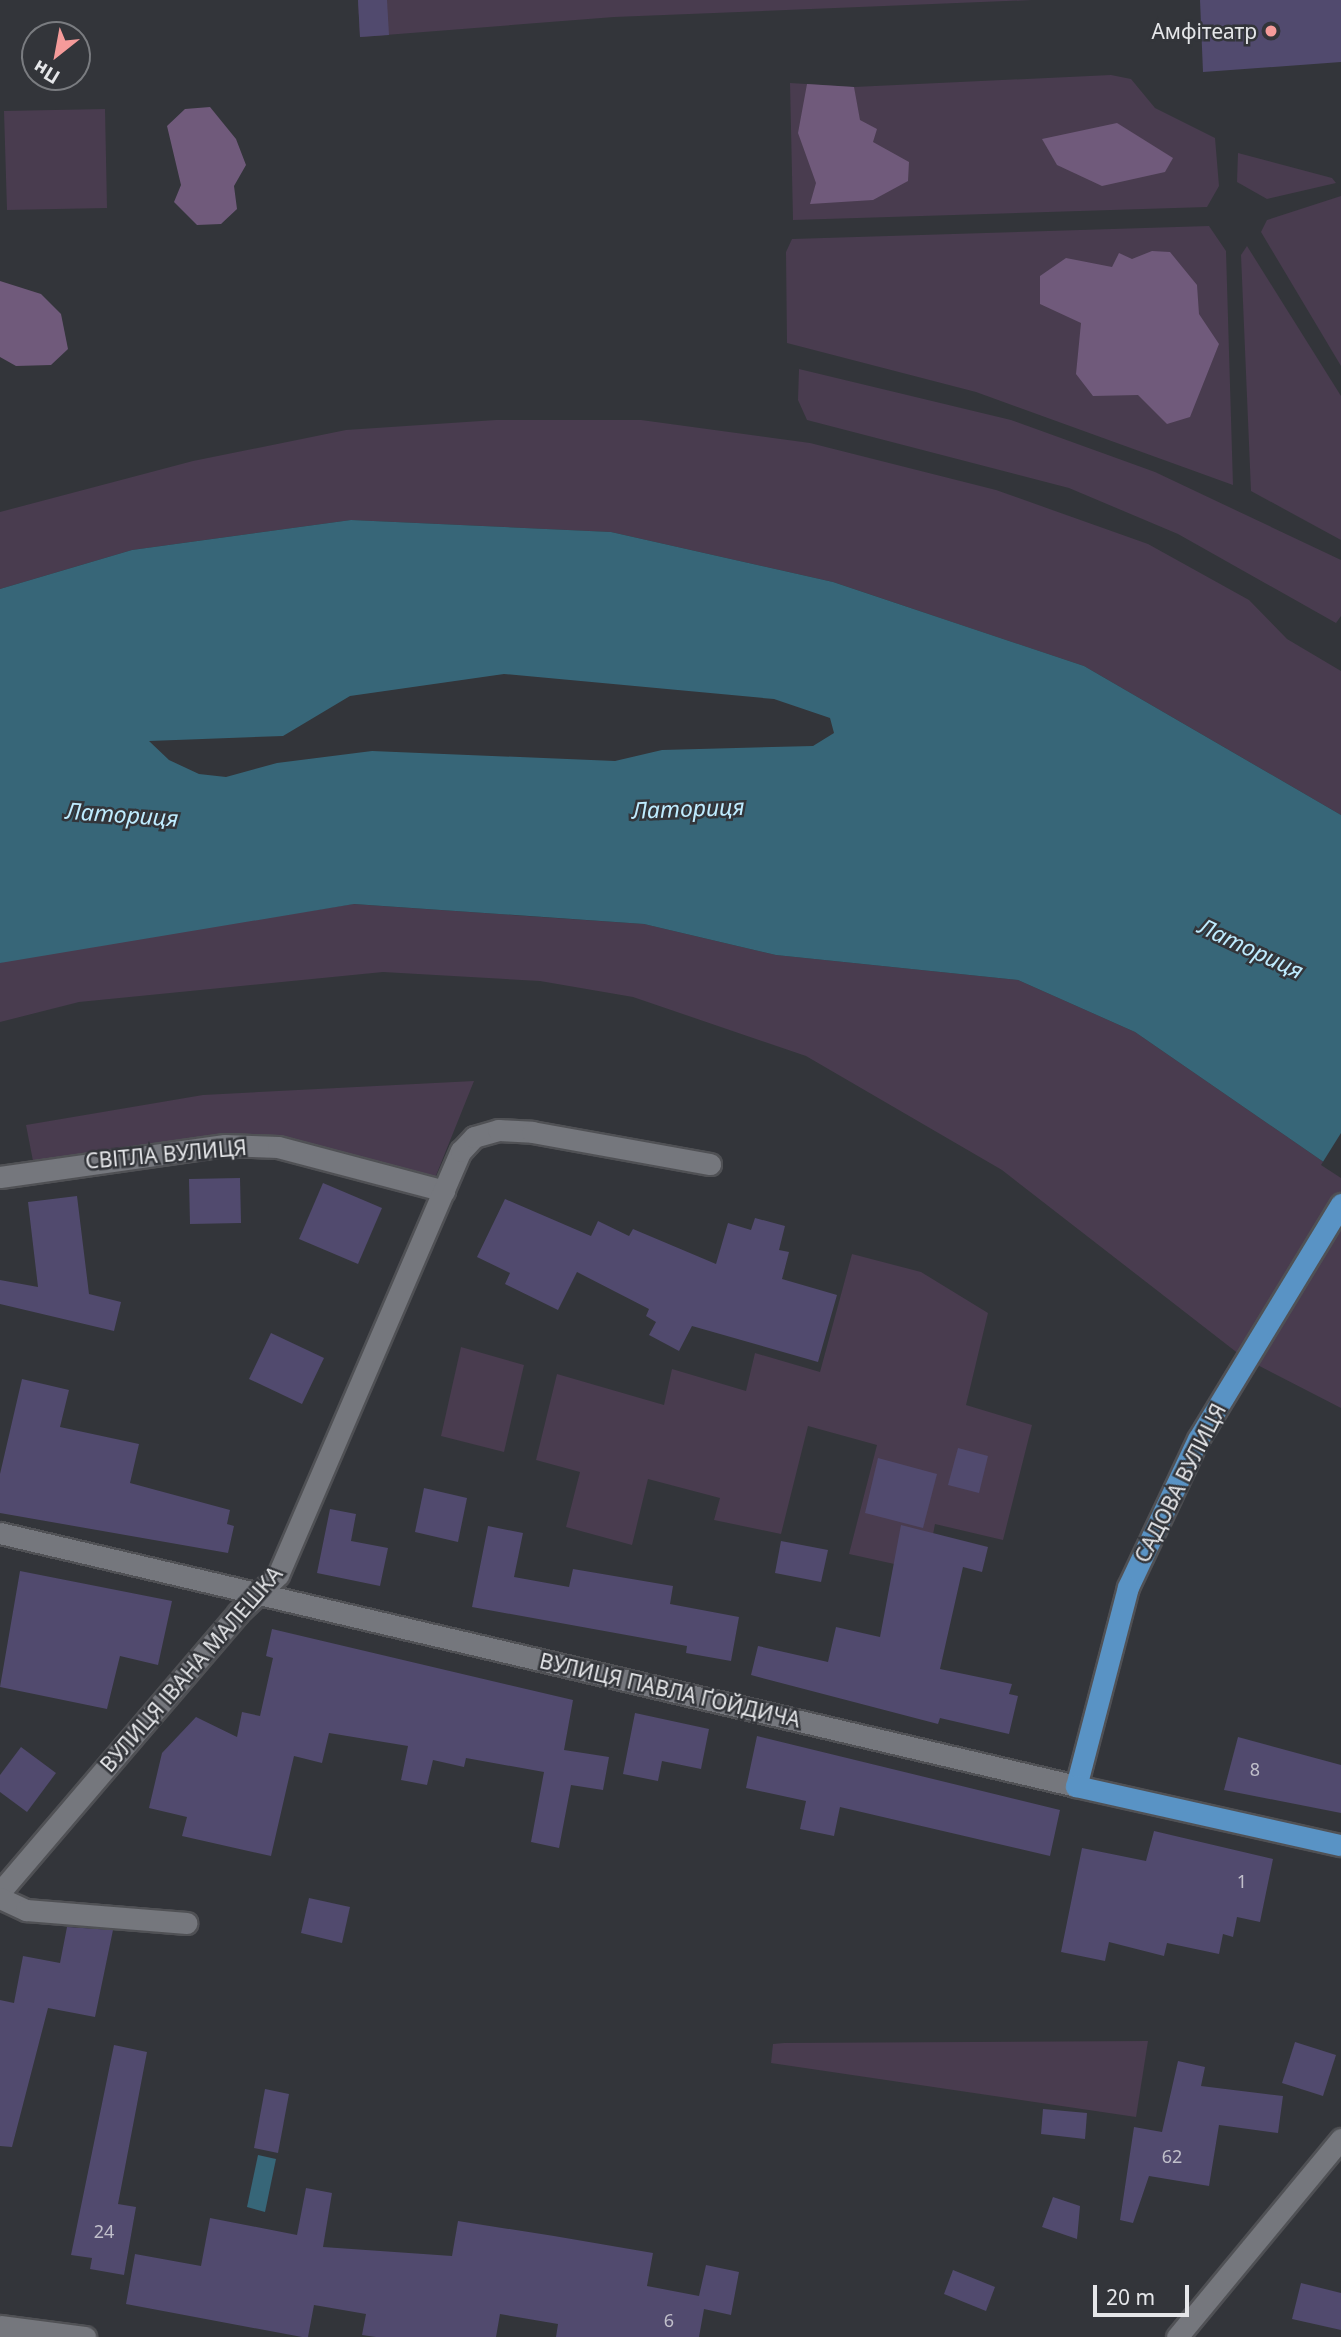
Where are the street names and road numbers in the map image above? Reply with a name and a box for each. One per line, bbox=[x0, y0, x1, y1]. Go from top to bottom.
street label: СВІТЛА ВУЛИЦЯ bbox=[84, 1134, 248, 1174]
street label: САДОВА ВУЛИЦЯ bbox=[1129, 1399, 1231, 1567]
street label: ВУЛИЦЯ ІВАНА МАЛЕШКА bbox=[95, 1561, 287, 1777]
street label: ВУЛИЦЯ ПАВЛА ҐОЙДИЧА bbox=[537, 1648, 803, 1732]

